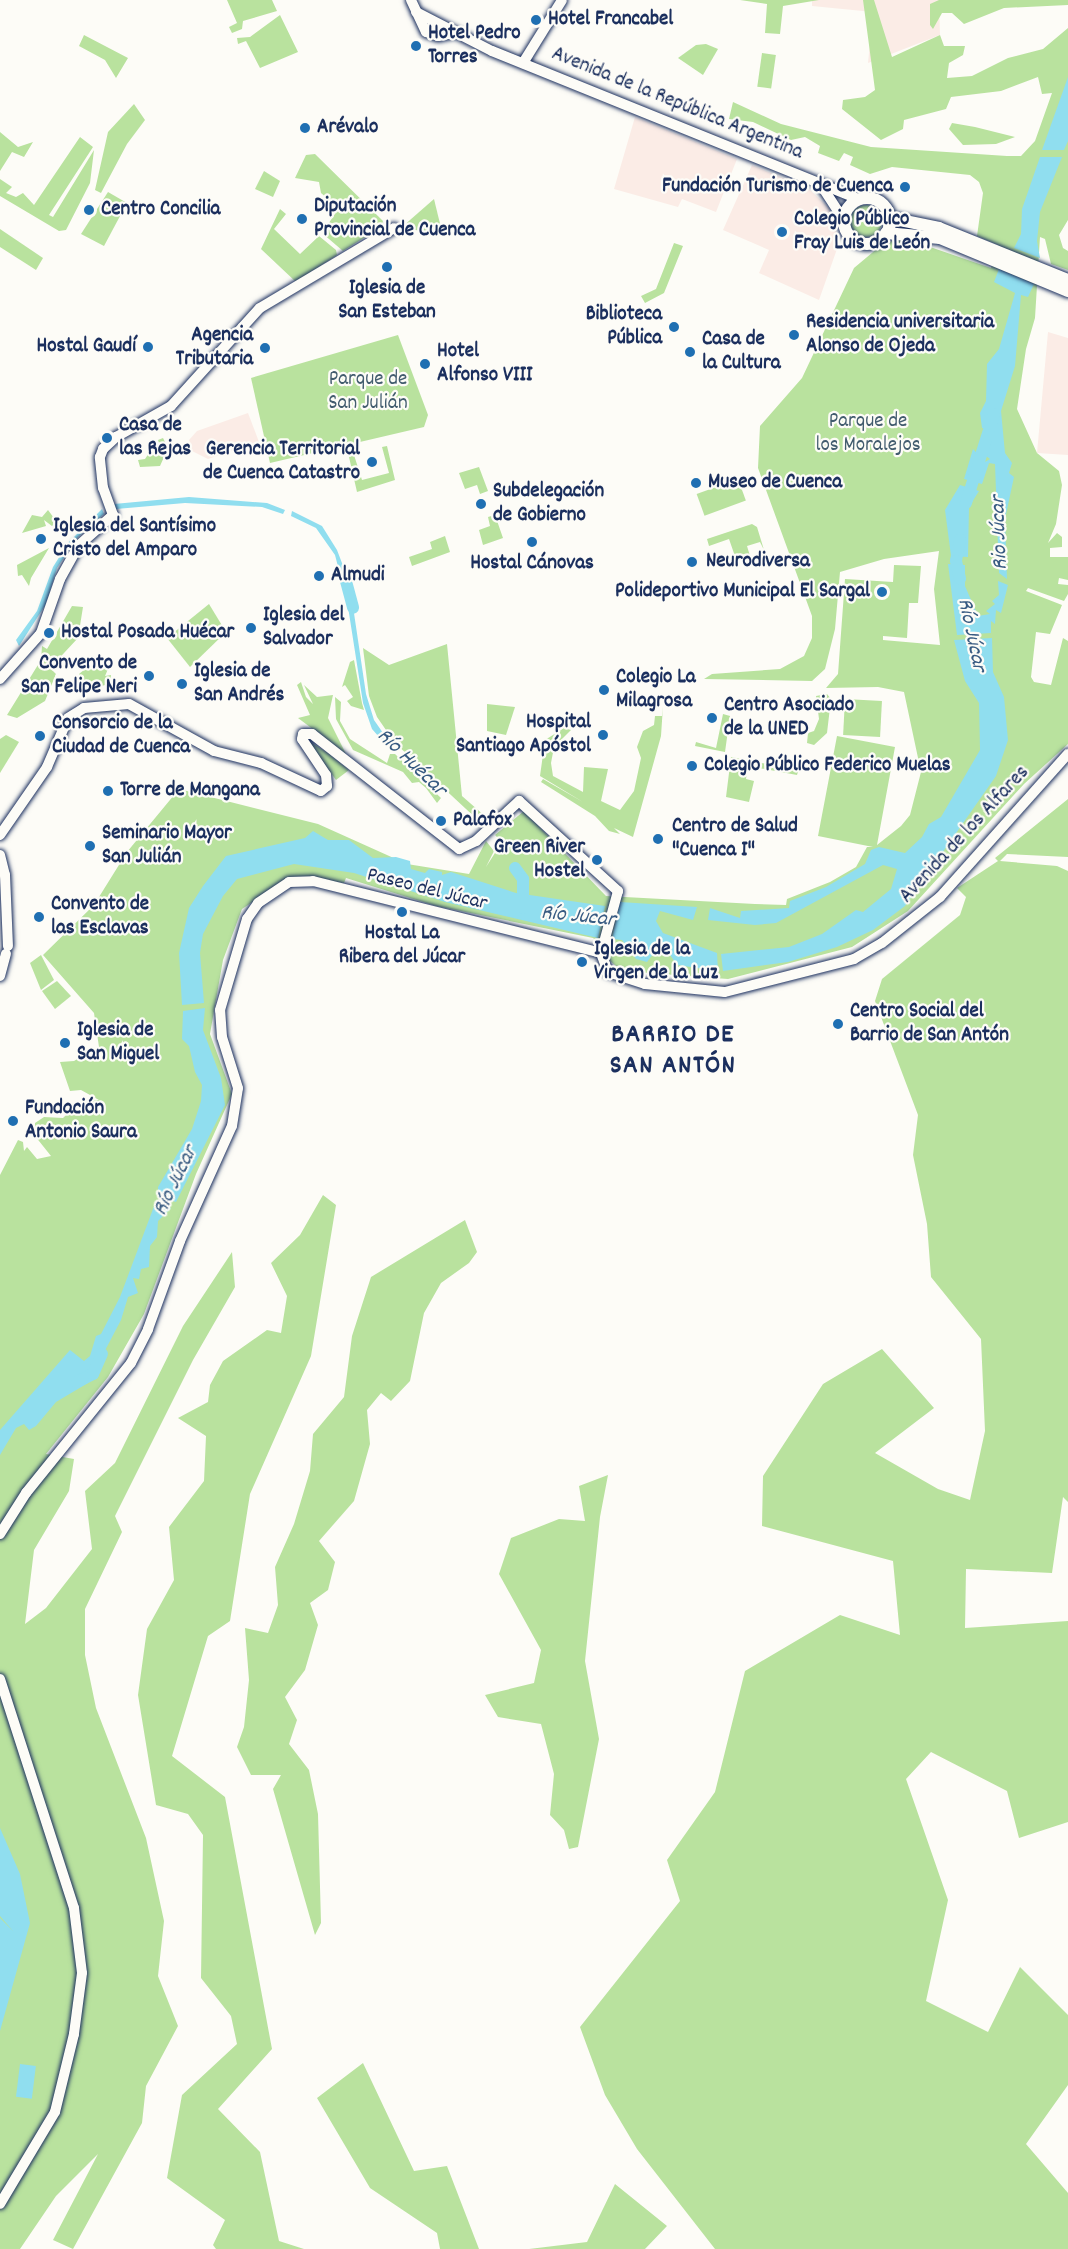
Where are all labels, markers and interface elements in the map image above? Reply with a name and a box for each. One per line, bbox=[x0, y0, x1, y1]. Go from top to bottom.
place label: Hotel Francabel bbox=[548, 7, 673, 33]
marker: Hotel Francabel bbox=[529, 13, 543, 27]
place label: Hotel Pedro Torres bbox=[428, 21, 521, 71]
marker: Hotel Pedro Torres bbox=[409, 39, 423, 53]
street label: Avenida de la República Argentina bbox=[548, 42, 806, 166]
place label: Arévalo bbox=[317, 115, 378, 141]
marker: Arévalo bbox=[298, 121, 312, 135]
place label: Fundación Turismo de Cuenca bbox=[662, 174, 893, 200]
marker: Fundación Turismo de Cuenca bbox=[898, 180, 912, 194]
place label: Diputación Provincial de Cuenca bbox=[314, 194, 475, 244]
place label: Centro Concilia bbox=[101, 197, 220, 223]
marker: Centro Concilia bbox=[82, 203, 96, 217]
place label: Colegio Público Fray Luis de León bbox=[794, 207, 930, 257]
marker: Diputación Provincial de Cuenca bbox=[295, 212, 309, 226]
marker: Colegio Público Fray Luis de León bbox=[775, 225, 789, 239]
marker: Iglesia de San Esteban bbox=[380, 260, 394, 274]
place label: Iglesia de San Esteban bbox=[338, 276, 436, 326]
place label: Biblioteca Pública bbox=[586, 302, 662, 352]
place label: Residencia universitaria Alonso de Ojeda bbox=[806, 310, 994, 360]
marker: Biblioteca Pública bbox=[667, 320, 681, 334]
place label: Agencia Tributaria bbox=[176, 323, 253, 373]
place label: Casa de la Cultura bbox=[702, 327, 781, 377]
marker: Residencia universitaria Alonso de Ojeda bbox=[787, 328, 801, 342]
place label: Hostal Gaudí bbox=[36, 334, 136, 360]
place label: Hotel Alfonso VIII bbox=[437, 339, 533, 389]
marker: Hostal Gaudí bbox=[141, 340, 155, 354]
marker: Agencia Tributaria bbox=[258, 341, 272, 355]
marker: Casa de la Cultura bbox=[683, 345, 697, 359]
marker: Hotel Alfonso VIII bbox=[418, 357, 432, 371]
park label: Parque de San Julián bbox=[328, 367, 408, 417]
park label: Parque de los Moralejos bbox=[815, 409, 921, 459]
place label: Casa de las Rejas bbox=[119, 413, 191, 463]
marker: Casa de las Rejas bbox=[100, 431, 114, 445]
place label: Gerencia Territorial de Cuenca Catastro bbox=[203, 437, 360, 487]
marker: Gerencia Territorial de Cuenca Catastro bbox=[365, 455, 379, 469]
place label: Museo de Cuenca bbox=[708, 470, 842, 496]
marker: Museo de Cuenca bbox=[689, 476, 703, 490]
place label: Subdelegación de Gobierno bbox=[493, 479, 604, 529]
water label: Rio Júcar bbox=[986, 495, 1014, 571]
marker: Subdelegación de Gobierno bbox=[474, 497, 488, 511]
place label: Iglesia del Santísimo Cristo del Amparo bbox=[53, 514, 216, 564]
marker: Iglesia del Santísimo Cristo del Amparo bbox=[34, 532, 48, 546]
marker: Hostal Cánovas bbox=[525, 535, 539, 549]
place label: Neurodiversa bbox=[706, 549, 810, 575]
place label: Hostal Cánovas bbox=[470, 551, 594, 577]
marker: Neurodiversa bbox=[683, 553, 701, 571]
place label: Almudi bbox=[331, 563, 385, 589]
marker: Almudi bbox=[312, 569, 326, 583]
place label: Polideportivo Municipal El Sargal bbox=[615, 579, 870, 605]
marker: Polideportivo Municipal El Sargal bbox=[875, 585, 889, 599]
water label: Río Júcar bbox=[950, 596, 992, 674]
place label: Iglesia del Salvador bbox=[263, 603, 344, 653]
place label: Hostal Posada Huécar bbox=[61, 620, 234, 646]
marker: Iglesia del Salvador bbox=[244, 621, 258, 635]
marker: Hostal Posada Huécar bbox=[42, 626, 56, 640]
place label: Convento de San Felipe Neri bbox=[21, 651, 137, 701]
place label: Iglesia de San Andrés bbox=[194, 659, 284, 709]
place label: Colegio La Milagrosa bbox=[616, 665, 696, 715]
marker: Convento de San Felipe Neri bbox=[142, 669, 156, 683]
marker: Iglesia de San Andrés bbox=[175, 677, 189, 691]
marker: Colegio La Milagrosa bbox=[597, 683, 611, 697]
place label: Centro Asociado de la UNED bbox=[724, 693, 854, 743]
place label: Hospital Santiago Apóstol bbox=[456, 710, 591, 760]
place label: Consorcio de la Ciudad de Cuenca bbox=[52, 711, 190, 761]
marker: Centro Asociado de la UNED bbox=[705, 711, 719, 725]
water label: Río Huécar bbox=[370, 723, 452, 803]
marker: Hospital Santiago Apóstol bbox=[596, 728, 610, 742]
marker: Consorcio de la Ciudad de Cuenca bbox=[33, 729, 47, 743]
place label: Colegio Público Federico Muelas bbox=[704, 753, 950, 779]
marker: Colegio Público Federico Muelas bbox=[685, 759, 699, 773]
street label: Avenida de los Alfares bbox=[895, 761, 1035, 909]
place label: Torre de Mangana bbox=[120, 778, 260, 804]
marker: Torre de Mangana bbox=[101, 784, 115, 798]
place label: Palafox bbox=[453, 808, 512, 834]
marker: Palafox bbox=[434, 814, 448, 828]
place label: Centro de Salud "Cuenca I" bbox=[672, 814, 798, 864]
place label: Seminario Mayor San Julián bbox=[102, 821, 232, 871]
marker: Centro de Salud "Cuenca I" bbox=[649, 830, 667, 848]
place label: Green River Hostel bbox=[494, 835, 585, 885]
marker: Seminario Mayor San Julián bbox=[83, 839, 97, 853]
marker: Green River Hostel bbox=[590, 853, 604, 867]
street label: Paseo del Júcar bbox=[364, 863, 490, 917]
place label: Convento de las Esclavas bbox=[51, 892, 149, 942]
water label: Río Júcar bbox=[540, 900, 616, 934]
marker: Hostal La Ribera del Júcar bbox=[395, 905, 409, 919]
marker: Convento de las Esclavas bbox=[32, 910, 46, 924]
place label: Hostal La Ribera del Júcar bbox=[339, 921, 465, 971]
place label: Iglesia de la Virgen de la Luz bbox=[594, 937, 718, 987]
marker: Iglesia de la Virgen de la Luz bbox=[575, 955, 589, 969]
place label: Centro Social del Barrio de San Antón bbox=[850, 999, 1009, 1049]
marker: Centro Social del Barrio de San Antón bbox=[831, 1017, 845, 1031]
place label: Iglesia de San Miguel bbox=[77, 1018, 159, 1068]
district label: BARRIO DE SAN ANTÓN bbox=[610, 1019, 736, 1082]
marker: Iglesia de San Miguel bbox=[58, 1036, 72, 1050]
place label: Fundación Antonio Saura bbox=[25, 1096, 137, 1146]
marker: Fundación Antonio Saura bbox=[6, 1114, 20, 1128]
water label: Río Júcar bbox=[148, 1142, 204, 1220]

